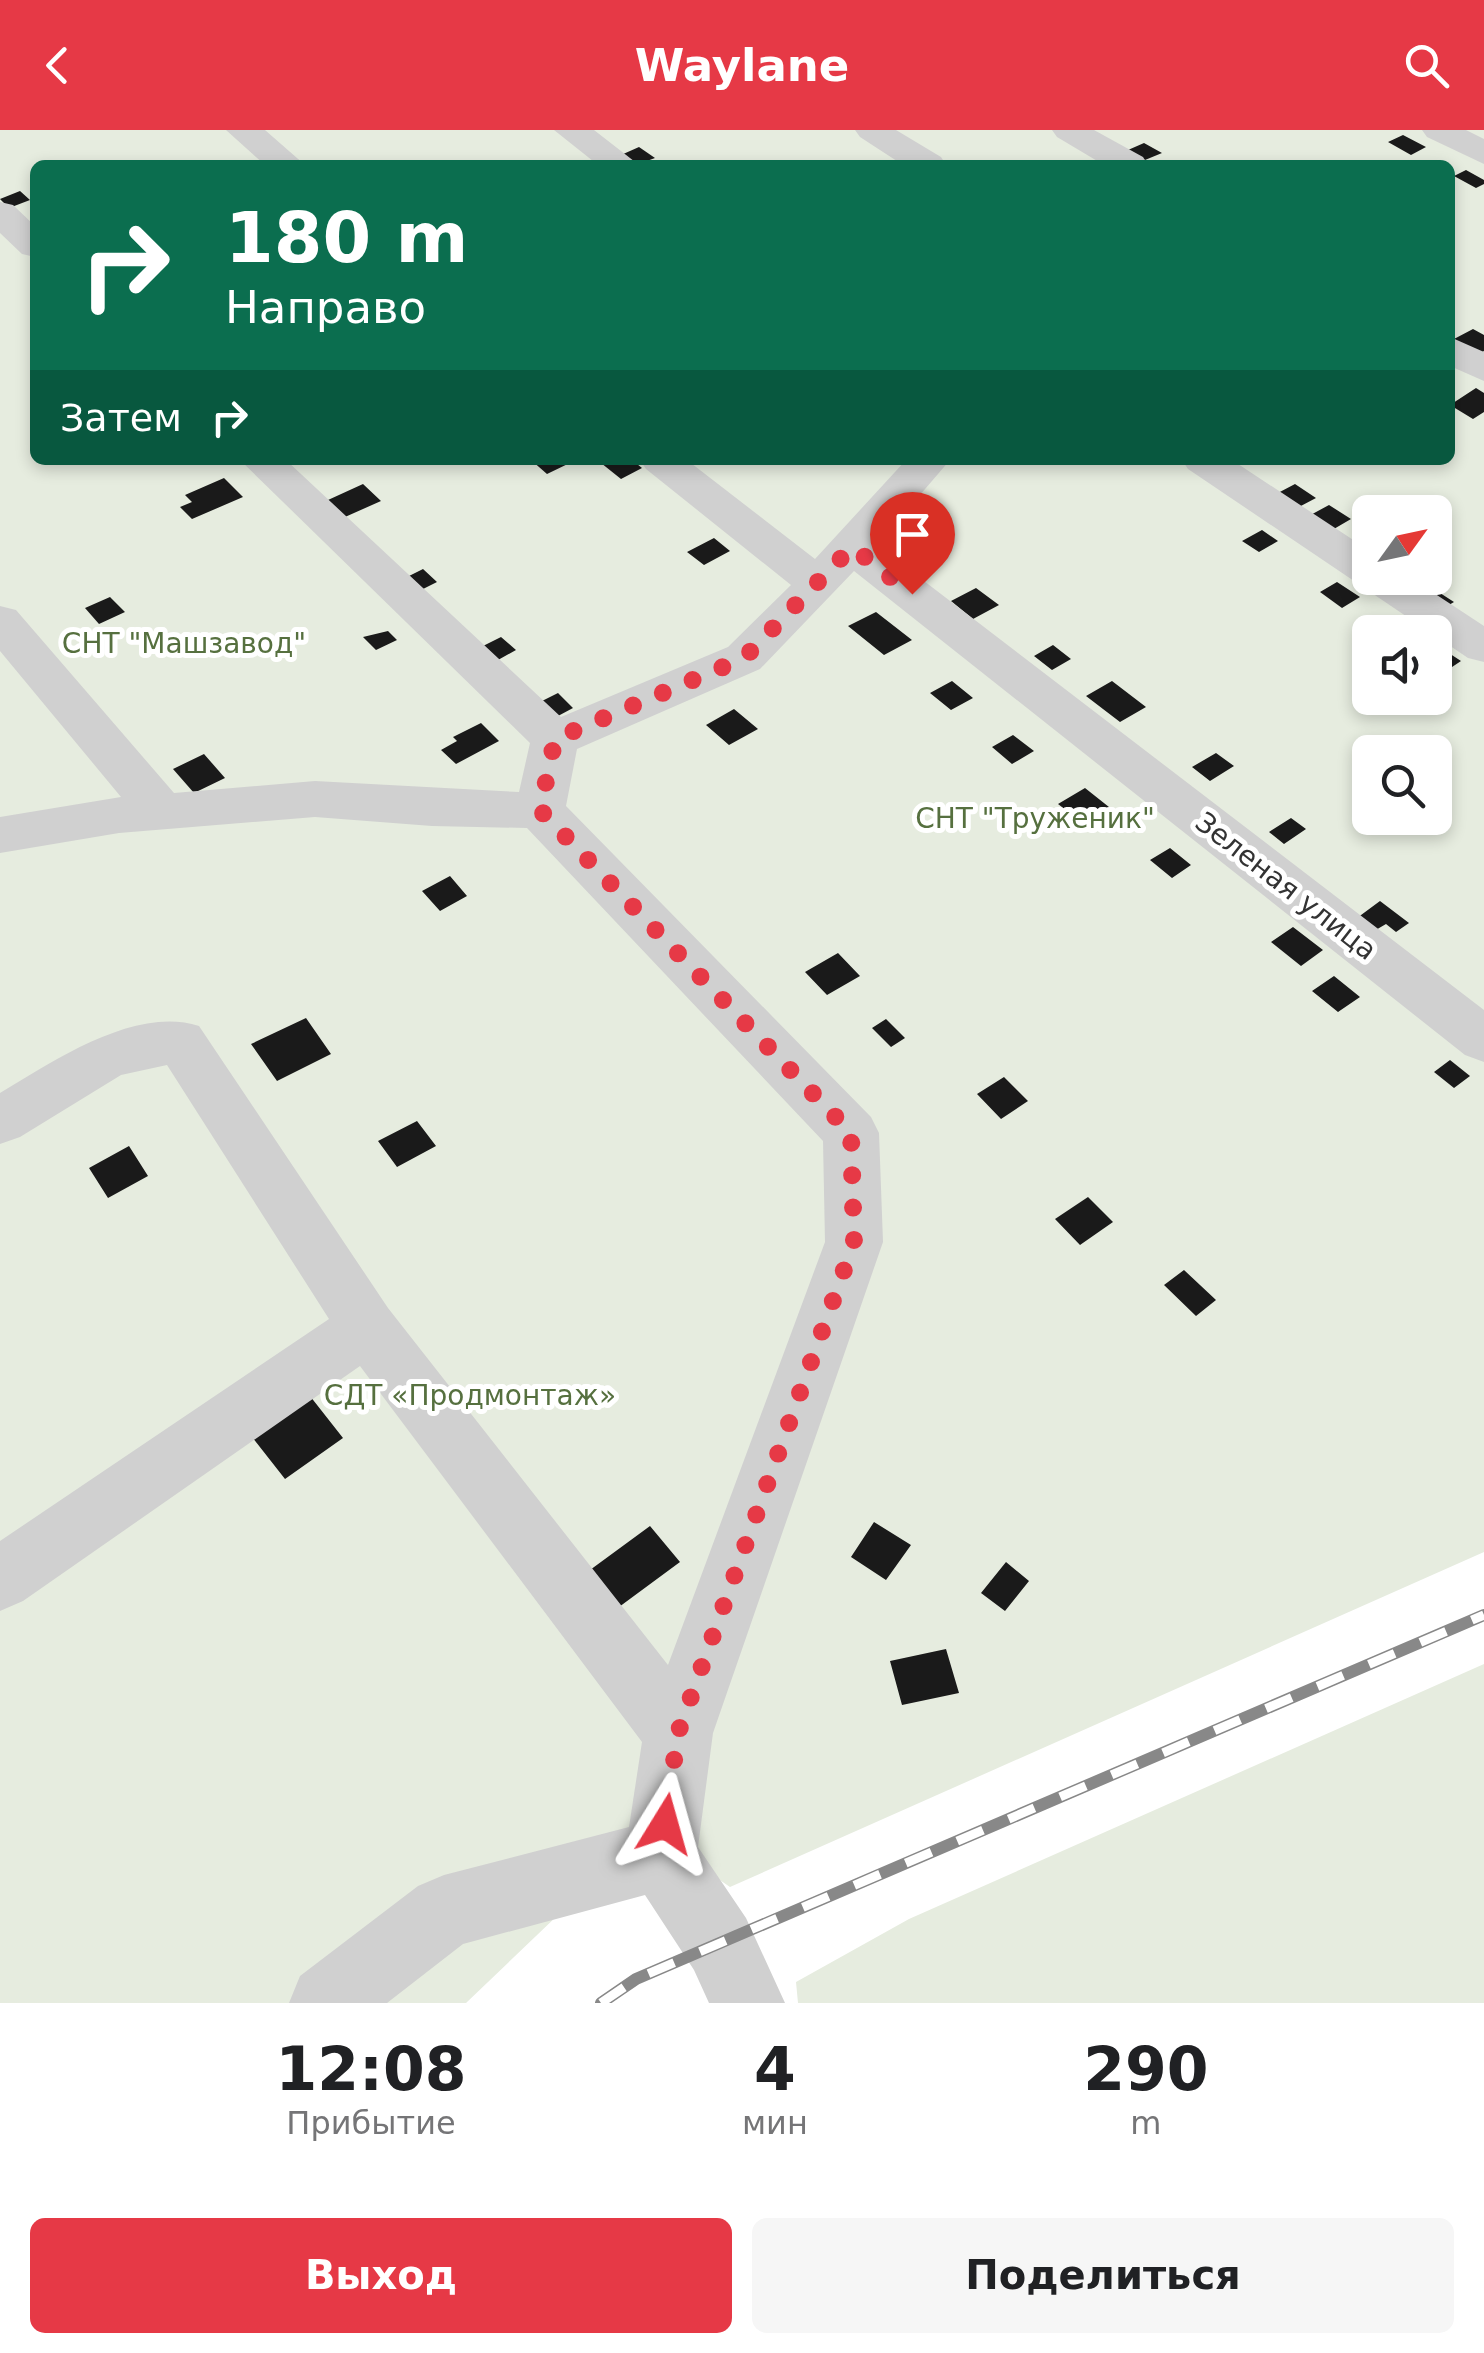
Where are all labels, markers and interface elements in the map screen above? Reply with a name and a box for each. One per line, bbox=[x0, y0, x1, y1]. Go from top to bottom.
icon: back bbox=[30, 38, 85, 93]
icon: search bbox=[1399, 38, 1454, 93]
text: Waylane bbox=[635, 39, 849, 92]
text: 180 m bbox=[225, 197, 468, 279]
icon: right bbox=[60, 200, 190, 330]
text: Направо bbox=[225, 281, 426, 334]
icon: right bbox=[202, 390, 257, 445]
text: Затем bbox=[60, 396, 182, 440]
pin bbox=[870, 492, 955, 595]
north arrow bbox=[1352, 495, 1452, 595]
map controls bbox=[1352, 495, 1452, 835]
icon: arrive bbox=[885, 507, 940, 562]
button: sound bbox=[1352, 615, 1452, 715]
park label: СНТ "Машзавод" bbox=[62, 627, 306, 660]
button: search bbox=[1352, 735, 1452, 835]
park label: СНТ "Труженик" bbox=[915, 802, 1155, 835]
street label: Зеленая улица bbox=[1189, 805, 1383, 967]
park label: СДТ «Продмонтаж» bbox=[324, 1379, 616, 1412]
position arrow bbox=[613, 1772, 717, 1876]
text: 12:08 bbox=[275, 2034, 466, 2104]
text: 4 bbox=[754, 2034, 796, 2104]
text: 290 bbox=[1083, 2034, 1209, 2104]
text: Прибытие bbox=[286, 2104, 456, 2142]
text: мин bbox=[742, 2104, 808, 2142]
text: m bbox=[1130, 2104, 1161, 2142]
button: Выход bbox=[30, 2218, 732, 2333]
button: Поделиться bbox=[752, 2218, 1454, 2333]

